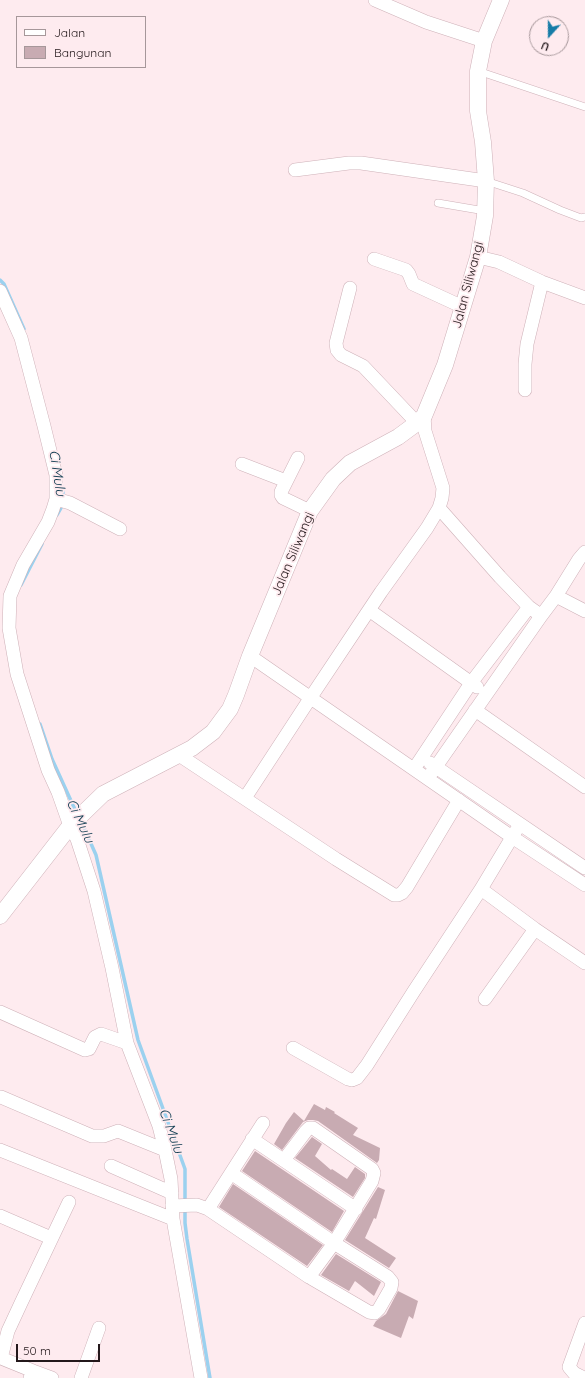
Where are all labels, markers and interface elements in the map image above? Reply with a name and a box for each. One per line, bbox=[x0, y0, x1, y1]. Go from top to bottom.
legend bbox=[16, 16, 146, 68]
north arrow bbox=[529, 16, 569, 56]
text: Jalan bbox=[54, 25, 85, 40]
text: U bbox=[539, 38, 551, 54]
text: Bangunan bbox=[54, 45, 111, 60]
street label: Jalan Siliwangi bbox=[449, 240, 487, 330]
water label: Ci Mulu bbox=[45, 449, 69, 497]
street label: Jalan Siliwangi bbox=[268, 510, 318, 598]
water label: Ci Mulu bbox=[63, 796, 97, 846]
water label: Ci Mulu bbox=[155, 1106, 187, 1156]
scale bar bbox=[18, 1336, 102, 1362]
text: 50 m bbox=[23, 1343, 51, 1358]

